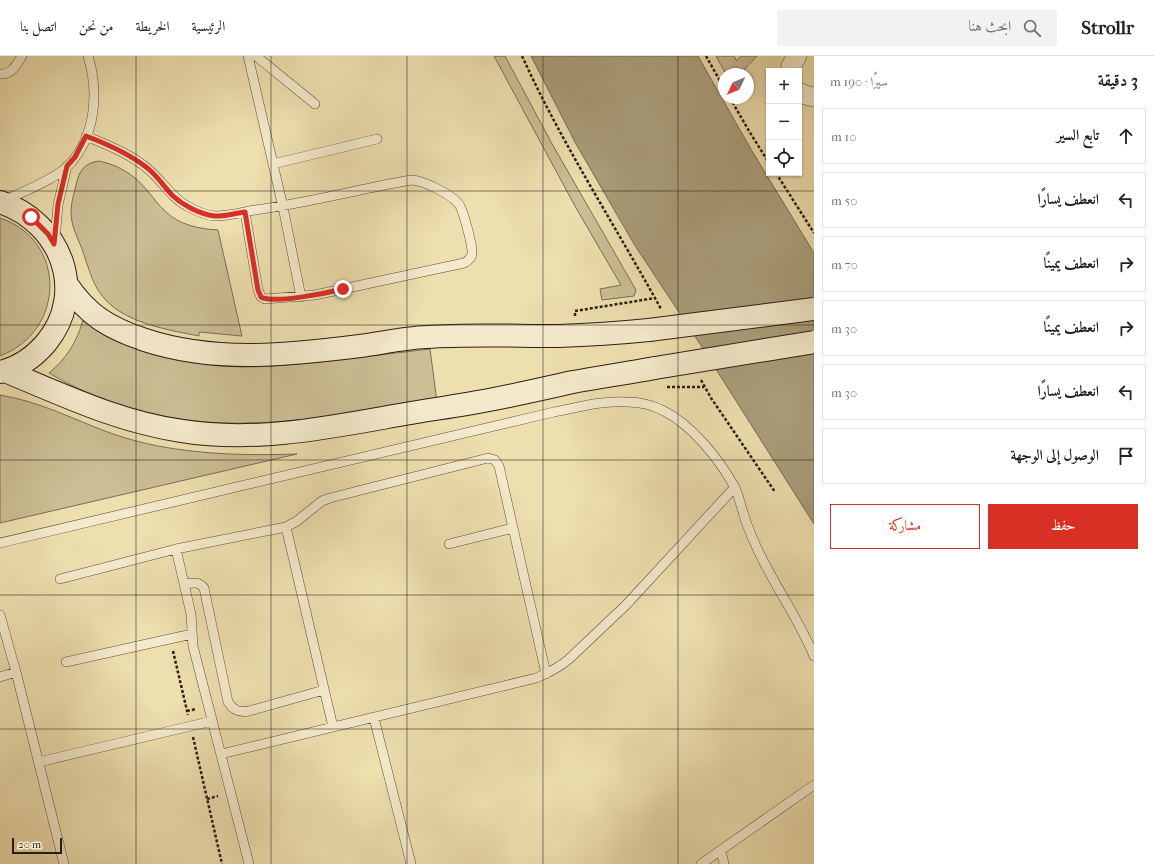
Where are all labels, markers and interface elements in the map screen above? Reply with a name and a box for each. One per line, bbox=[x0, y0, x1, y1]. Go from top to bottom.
search box bbox=[777, 10, 1057, 46]
text: ابحث هنا bbox=[968, 17, 1011, 35]
icon: search bbox=[1021, 17, 1043, 39]
text: Strollr bbox=[1081, 17, 1134, 39]
text: اتصل بنا bbox=[20, 18, 57, 35]
text: من نحن bbox=[79, 18, 114, 35]
text: الخريطة bbox=[136, 18, 170, 35]
text: الرئيسية bbox=[192, 18, 225, 35]
north arrow bbox=[718, 68, 754, 104]
map controls bbox=[766, 68, 802, 176]
button: + bbox=[766, 68, 802, 104]
text: 3 دقيقة bbox=[1098, 70, 1138, 90]
text: سيرًا · 190 m bbox=[830, 74, 888, 89]
button: − bbox=[766, 104, 802, 140]
icon: ahead bbox=[1115, 125, 1137, 147]
text: تابع السير bbox=[1057, 126, 1099, 144]
text: 10 m bbox=[831, 129, 856, 144]
button: locate bbox=[766, 140, 802, 176]
icon: left bbox=[1115, 189, 1137, 211]
text: انعطف يسارًا bbox=[1038, 190, 1099, 208]
text: 50 m bbox=[831, 193, 857, 208]
route start bbox=[22, 208, 40, 226]
icon: right bbox=[1115, 253, 1137, 275]
text: انعطف يمينًا bbox=[1044, 254, 1099, 272]
text: 70 m bbox=[831, 257, 858, 272]
route end bbox=[334, 280, 352, 298]
icon: right bbox=[1115, 317, 1137, 339]
text: انعطف يمينًا bbox=[1044, 318, 1099, 336]
text: 30 m bbox=[831, 321, 857, 336]
icon: left bbox=[1115, 381, 1137, 403]
text: انعطف يسارًا bbox=[1038, 382, 1099, 400]
text: 30 m bbox=[831, 385, 857, 400]
icon: arrive bbox=[1115, 445, 1137, 467]
text: الوصول إلى الوجهة bbox=[1010, 446, 1099, 464]
button: مشاركة bbox=[830, 504, 980, 549]
button: حفظ bbox=[988, 504, 1138, 549]
scale bar bbox=[12, 836, 62, 855]
text: 20 m bbox=[18, 838, 41, 851]

